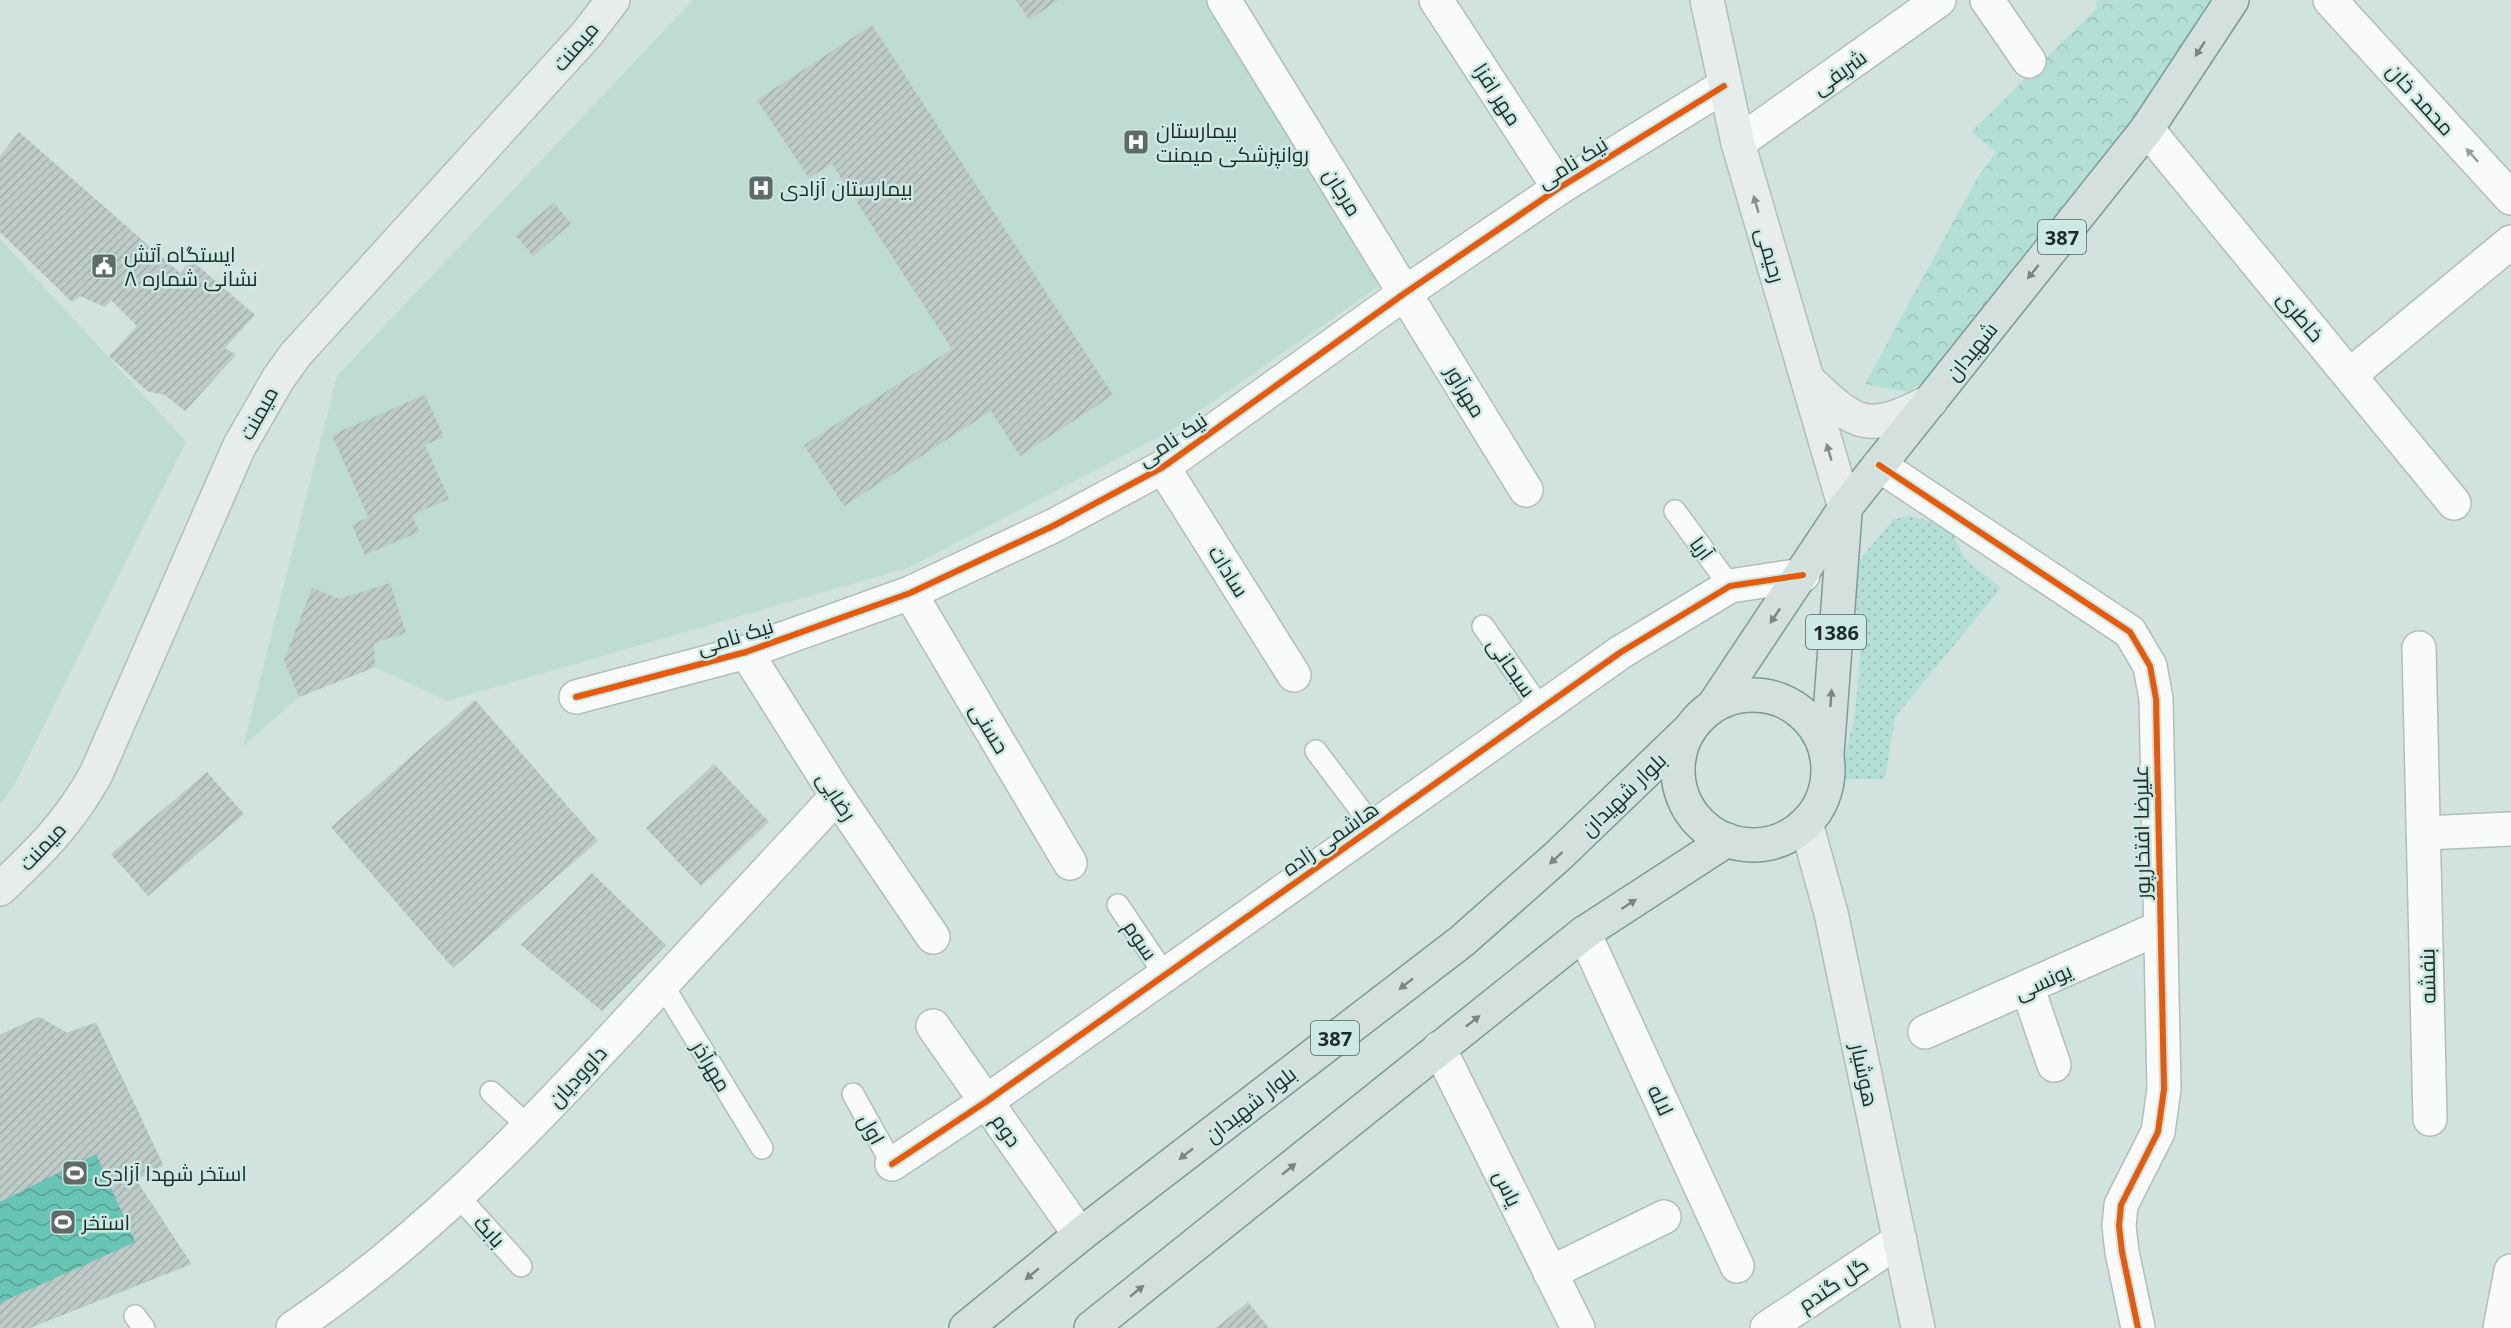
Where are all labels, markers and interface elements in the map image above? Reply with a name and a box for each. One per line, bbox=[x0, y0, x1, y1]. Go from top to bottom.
street label: میمنت bbox=[546, 15, 604, 77]
one-way arrow bbox=[2195, 41, 2206, 57]
street label: شریفی bbox=[1806, 43, 1872, 101]
street label: مهر افزا bbox=[1467, 57, 1529, 131]
street label: محمد خان bbox=[2381, 57, 2461, 141]
place label: بیمارستان روانپزشکی میمنت bbox=[1156, 116, 1309, 169]
hospital icon: بیمارستان روانپزشکی میمنت bbox=[1121, 127, 1151, 157]
street label: نیک نامی bbox=[1531, 129, 1613, 195]
one-way arrow bbox=[2466, 148, 2479, 163]
street label: مرجان bbox=[1317, 163, 1369, 221]
hospital icon: بیمارستان آزادی bbox=[746, 173, 776, 203]
place label: بیمارستان آزادی bbox=[780, 174, 913, 202]
one-way arrow bbox=[1751, 195, 1760, 213]
road number: 387 bbox=[2038, 220, 2086, 254]
street label: رحیمی bbox=[1750, 224, 1792, 286]
place label: ایستگاه آتش نشانی شماره ۸ bbox=[124, 240, 258, 292]
public building icon: ایستگاه آتش نشانی شماره ۸ bbox=[89, 251, 119, 281]
one-way arrow bbox=[2027, 264, 2040, 280]
street label: خاطری bbox=[2271, 285, 2331, 347]
street label: شهیدان bbox=[1939, 316, 2003, 386]
street label: مهرآور bbox=[1439, 359, 1492, 422]
street label: میمنت bbox=[232, 381, 284, 445]
street label: نیک نامی bbox=[1132, 406, 1212, 472]
one-way arrow bbox=[1824, 443, 1833, 461]
street label: آریا bbox=[1684, 530, 1720, 566]
street label: سادات bbox=[1202, 540, 1256, 602]
one-way arrow bbox=[1769, 608, 1781, 624]
street label: نیک نامی bbox=[693, 611, 777, 661]
road number: 1386 bbox=[1806, 615, 1866, 649]
street label: سبحانی bbox=[1481, 632, 1543, 702]
one-way arrow bbox=[1827, 688, 1836, 707]
street label: حسنی bbox=[964, 697, 1016, 759]
street label: بلوار شهیدان bbox=[1574, 746, 1672, 842]
street label: علیرضا افتخارپور bbox=[2126, 765, 2157, 900]
street label: رضایی bbox=[811, 766, 863, 826]
street label: هاشمی زاده bbox=[1276, 794, 1384, 882]
street label: میمنت bbox=[12, 816, 72, 876]
one-way arrow bbox=[1548, 851, 1563, 865]
one-way arrow bbox=[1621, 898, 1638, 909]
street label: سوم bbox=[1117, 914, 1165, 966]
street label: بنفشه bbox=[2413, 948, 2441, 1004]
street label: یونسی bbox=[2010, 956, 2076, 1006]
one-way arrow bbox=[1399, 977, 1414, 989]
one-way arrow bbox=[1466, 1015, 1481, 1027]
road number: 387 bbox=[1311, 1021, 1359, 1055]
street label: مهرآذر bbox=[685, 1034, 738, 1097]
street label: داوودیان bbox=[541, 1039, 613, 1113]
street label: هوشیار bbox=[1844, 1040, 1885, 1109]
street label: بلوار شهیدان bbox=[1198, 1059, 1302, 1149]
street label: لاله bbox=[1642, 1080, 1680, 1120]
street label: دوم bbox=[985, 1108, 1028, 1153]
street label: اول bbox=[852, 1109, 892, 1149]
one-way arrow bbox=[1178, 1148, 1194, 1160]
sports icon: استخر شهدا آزادی bbox=[60, 1158, 90, 1188]
place label: استخر شهدا آزادی bbox=[94, 1159, 247, 1187]
one-way arrow bbox=[1281, 1163, 1296, 1176]
street label: یاس bbox=[1487, 1165, 1529, 1211]
sports icon: استخر bbox=[48, 1207, 78, 1237]
place label: استخر bbox=[81, 1208, 130, 1236]
street label: بابک bbox=[468, 1209, 512, 1253]
street label: گل گندم bbox=[1792, 1250, 1874, 1319]
one-way arrow bbox=[1024, 1268, 1040, 1281]
one-way arrow bbox=[1129, 1285, 1145, 1298]

